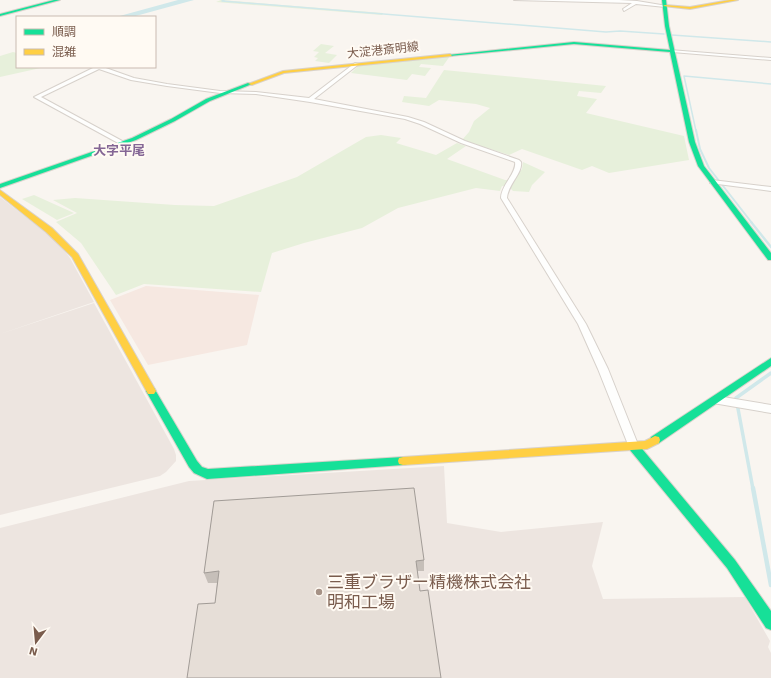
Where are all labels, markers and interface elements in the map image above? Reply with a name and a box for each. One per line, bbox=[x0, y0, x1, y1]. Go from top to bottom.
legend bbox=[16, 16, 156, 68]
text: 順調 bbox=[52, 25, 76, 39]
street label: 大淀港斎明線 bbox=[346, 39, 420, 61]
text: 混雑 bbox=[52, 45, 76, 59]
district label: 大字平尾 bbox=[93, 143, 145, 158]
place label: 三重ブラザー精機株式会社 明和工場 bbox=[327, 572, 531, 612]
marker: 三重ブラザー精機株式会社 明和工場 bbox=[314, 587, 324, 597]
north arrow bbox=[16, 622, 56, 662]
text: N bbox=[28, 644, 39, 659]

